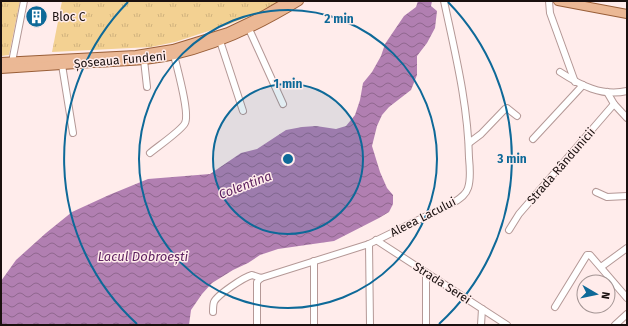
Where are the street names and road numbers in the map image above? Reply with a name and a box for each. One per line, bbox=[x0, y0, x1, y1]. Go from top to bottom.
street label: Șoseaua Fundeni bbox=[73, 49, 167, 72]
street label: Strada Rândunicii bbox=[524, 125, 598, 207]
street label: Aleea Lacului bbox=[388, 194, 458, 240]
street label: Strada Serei bbox=[411, 259, 473, 307]

